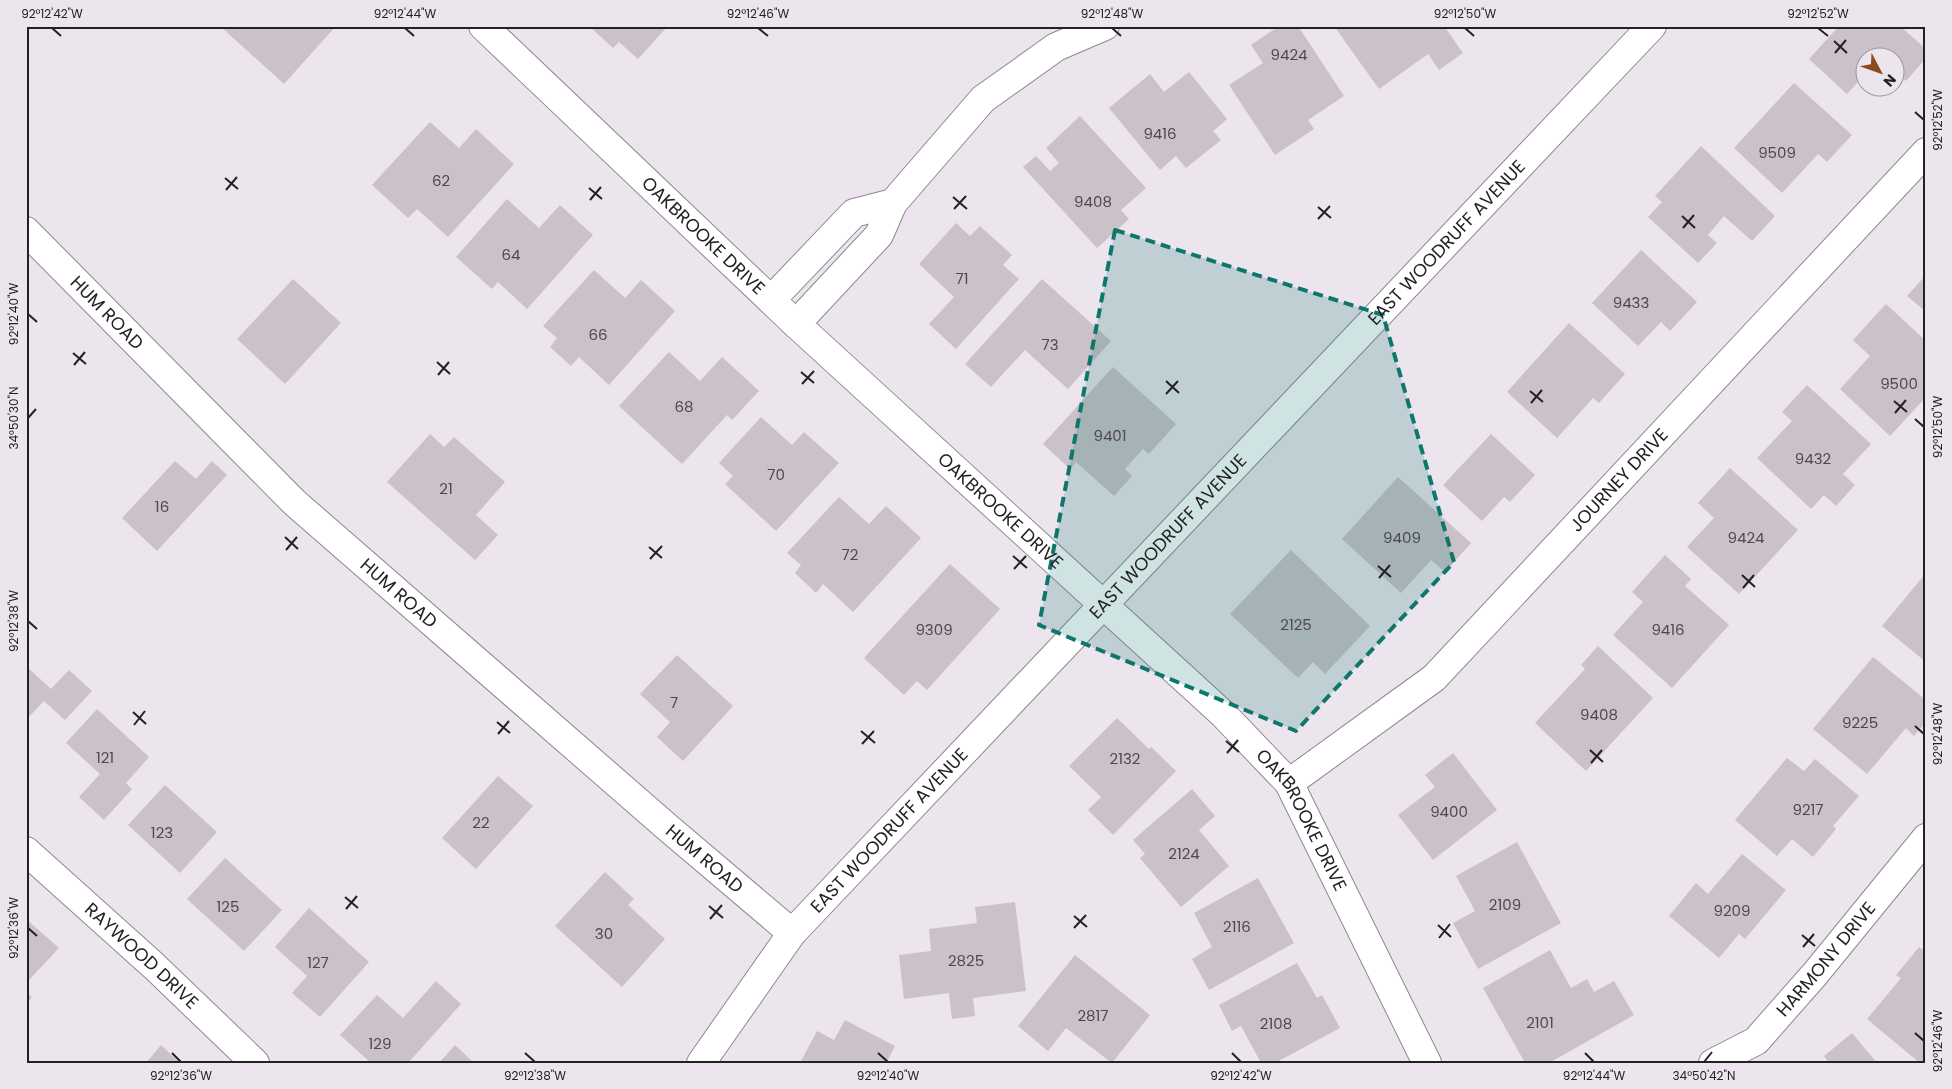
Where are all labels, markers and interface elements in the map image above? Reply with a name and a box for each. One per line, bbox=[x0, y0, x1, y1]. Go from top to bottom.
text: 92°12'42"W bbox=[21, 5, 83, 22]
text: 92°12'44"W bbox=[374, 5, 436, 22]
text: 92°12'46"W bbox=[727, 5, 789, 22]
text: 92°12'48"W bbox=[1081, 5, 1143, 22]
text: 92°12'50"W bbox=[1434, 5, 1496, 22]
text: 92°12'52"W bbox=[1787, 5, 1849, 22]
house number: 9424 bbox=[1271, 44, 1307, 65]
north arrow bbox=[1854, 48, 1904, 98]
text: N bbox=[1879, 70, 1901, 91]
text: 92°12'52"W bbox=[1929, 89, 1946, 151]
house number: 9416 bbox=[1143, 123, 1177, 144]
house number: 9509 bbox=[1758, 142, 1796, 163]
street label: EAST WOODRUFF AVENUE bbox=[1362, 154, 1531, 330]
house number: 62 bbox=[432, 170, 450, 191]
street label: OAKBROOKE DRIVE bbox=[636, 170, 771, 300]
house number: 9408 bbox=[1074, 191, 1112, 212]
house number: 64 bbox=[502, 244, 520, 265]
house number: 71 bbox=[956, 268, 969, 289]
street label: HUM ROAD bbox=[65, 270, 149, 355]
text: 92°12'40"W bbox=[5, 283, 22, 345]
house number: 9433 bbox=[1613, 292, 1649, 313]
house number: 66 bbox=[588, 324, 608, 345]
house number: 73 bbox=[1041, 334, 1059, 355]
house number: 9500 bbox=[1880, 373, 1918, 394]
text: 34°50'30"N bbox=[5, 386, 22, 450]
house number: 68 bbox=[675, 396, 694, 417]
text: 92°12'50"W bbox=[1929, 396, 1946, 458]
street label: JOURNEY DRIVE bbox=[1564, 422, 1673, 537]
house number: 9401 bbox=[1093, 425, 1127, 446]
street label: OAKBROOKE DRIVE bbox=[933, 447, 1069, 574]
street label: EAST WOODRUFF AVENUE bbox=[1083, 448, 1252, 624]
house number: 9432 bbox=[1795, 448, 1831, 469]
house number: 70 bbox=[767, 464, 785, 485]
house number: 21 bbox=[439, 478, 453, 499]
house number: 16 bbox=[155, 496, 169, 517]
house number: 9409 bbox=[1383, 527, 1421, 548]
house number: 9424 bbox=[1728, 527, 1764, 548]
house number: 72 bbox=[842, 544, 858, 565]
street label: HUM ROAD bbox=[355, 552, 443, 633]
text: 92°12'38"W bbox=[5, 590, 22, 652]
house number: 2125 bbox=[1280, 614, 1312, 635]
house number: 9309 bbox=[915, 619, 953, 640]
house number: 9416 bbox=[1651, 619, 1685, 640]
house number: 7 bbox=[670, 692, 678, 713]
text: 92°12'48"W bbox=[1929, 703, 1946, 765]
house number: 9408 bbox=[1580, 704, 1618, 725]
house number: 9225 bbox=[1842, 712, 1878, 733]
street label: EAST WOODRUFF AVENUE bbox=[805, 742, 973, 918]
street label: OAKBROOKE DRIVE bbox=[1251, 743, 1353, 895]
house number: 121 bbox=[96, 747, 114, 768]
house number: 2132 bbox=[1110, 748, 1140, 769]
house number: 9217 bbox=[1792, 799, 1824, 820]
house number: 9400 bbox=[1430, 801, 1468, 822]
house number: 22 bbox=[472, 812, 490, 833]
street label: HUM ROAD bbox=[661, 818, 749, 899]
house number: 123 bbox=[151, 822, 173, 843]
house number: 2124 bbox=[1168, 843, 1200, 864]
house number: 2109 bbox=[1489, 894, 1521, 915]
house number: 125 bbox=[217, 896, 239, 917]
street label: HARMONY DRIVE bbox=[1770, 896, 1881, 1022]
text: 92°12'36"W bbox=[5, 897, 22, 959]
street label: RAYWOOD DRIVE bbox=[80, 897, 204, 1014]
house number: 9209 bbox=[1714, 900, 1750, 921]
house number: 2116 bbox=[1223, 916, 1251, 937]
house number: 30 bbox=[595, 923, 613, 944]
house number: 2825 bbox=[948, 950, 984, 971]
house number: 127 bbox=[307, 952, 329, 973]
house number: 2817 bbox=[1077, 1005, 1109, 1026]
text: 92°12'46"W bbox=[1929, 1010, 1946, 1072]
house number: 2101 bbox=[1526, 1012, 1554, 1033]
house number: 2108 bbox=[1260, 1013, 1292, 1034]
house number: 129 bbox=[369, 1033, 391, 1054]
text: 92°12'36"W bbox=[150, 1067, 212, 1084]
text: 92°12'38"W bbox=[504, 1067, 566, 1084]
text: 92°12'40"W bbox=[857, 1067, 919, 1084]
text: 92°12'42"W bbox=[1210, 1067, 1272, 1084]
text: 92°12'44"W bbox=[1563, 1067, 1625, 1084]
text: 34°50'42"N bbox=[1673, 1067, 1735, 1084]

